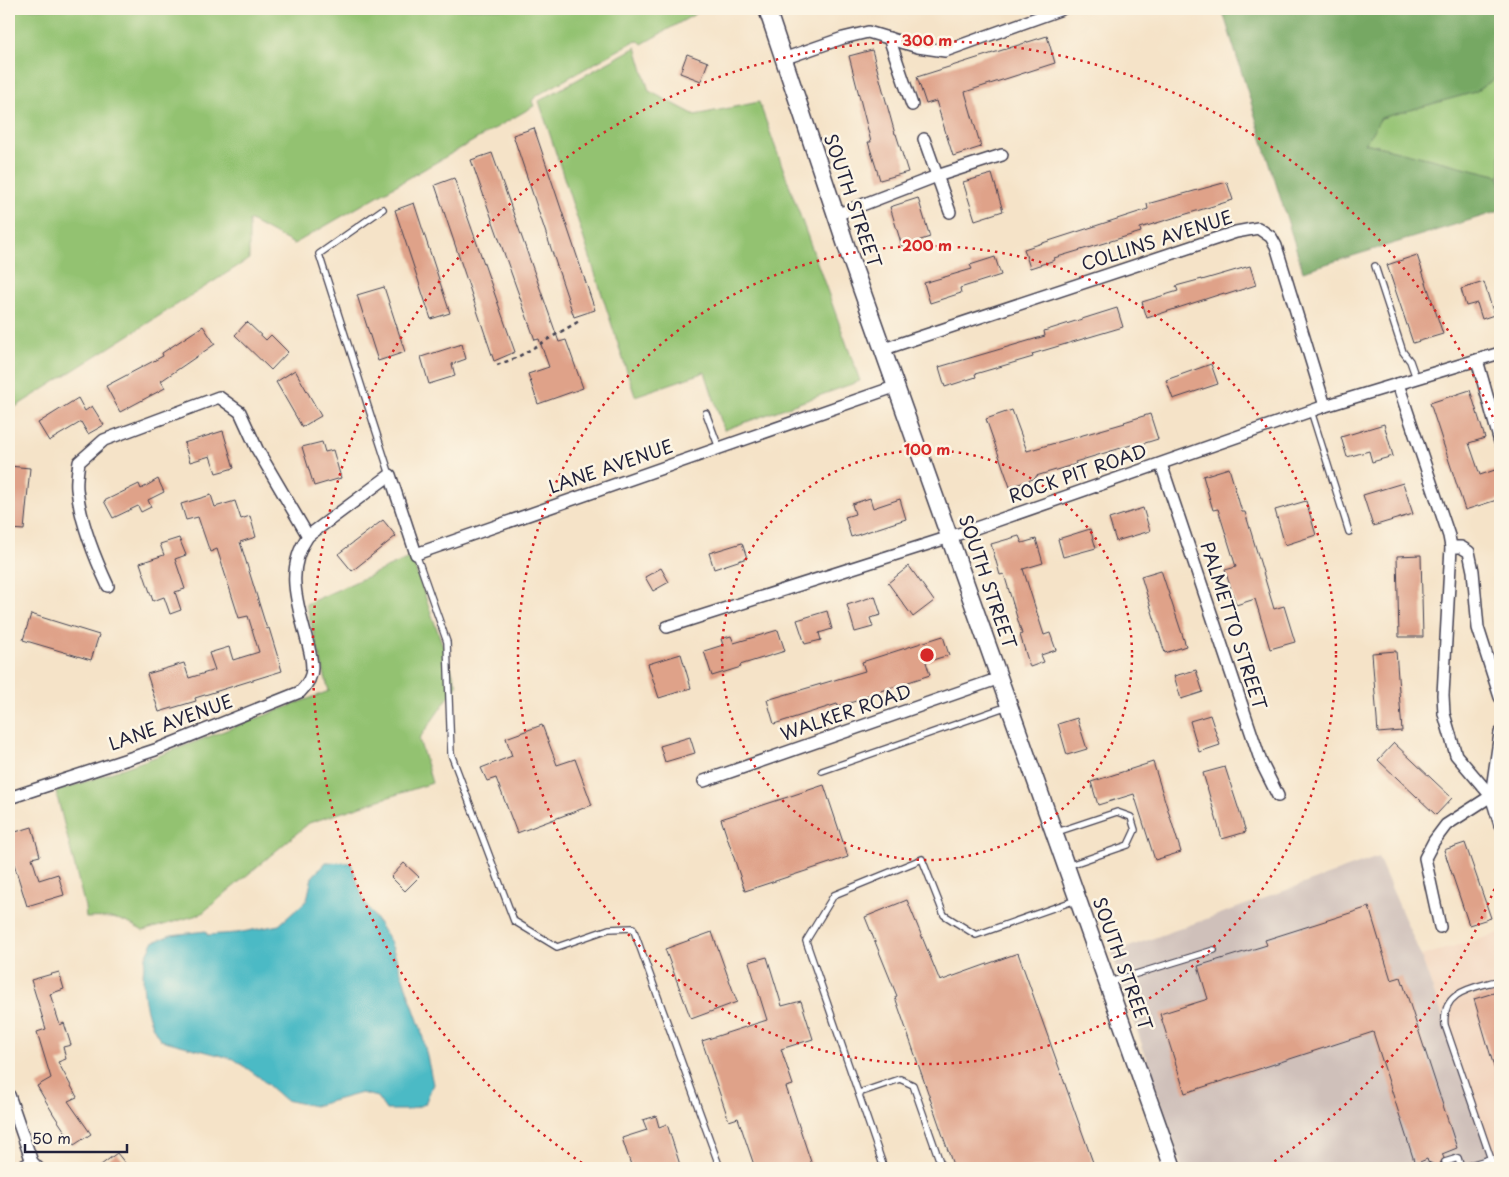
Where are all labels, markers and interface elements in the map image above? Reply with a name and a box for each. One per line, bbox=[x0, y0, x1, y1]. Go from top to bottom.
text: 300 m bbox=[902, 28, 952, 51]
street label: SOUTH STREET bbox=[818, 130, 889, 272]
street label: COLLINS AVENUE bbox=[1078, 202, 1236, 277]
text: 200 m bbox=[902, 233, 952, 256]
street label: LANE AVENUE bbox=[545, 432, 676, 500]
street label: ROCK PIT ROAD bbox=[1005, 436, 1150, 509]
text: 100 m bbox=[904, 437, 950, 460]
street label: SOUTH STREET bbox=[953, 511, 1024, 653]
street label: PALMETTO STREET bbox=[1194, 538, 1275, 714]
centre of rings bbox=[918, 646, 936, 664]
street label: WALKER ROAD bbox=[776, 677, 915, 747]
street label: LANE AVENUE bbox=[105, 687, 236, 757]
street label: SOUTH STREET bbox=[1087, 893, 1160, 1035]
scale bar bbox=[25, 1122, 128, 1154]
text: 50 m bbox=[32, 1126, 71, 1149]

